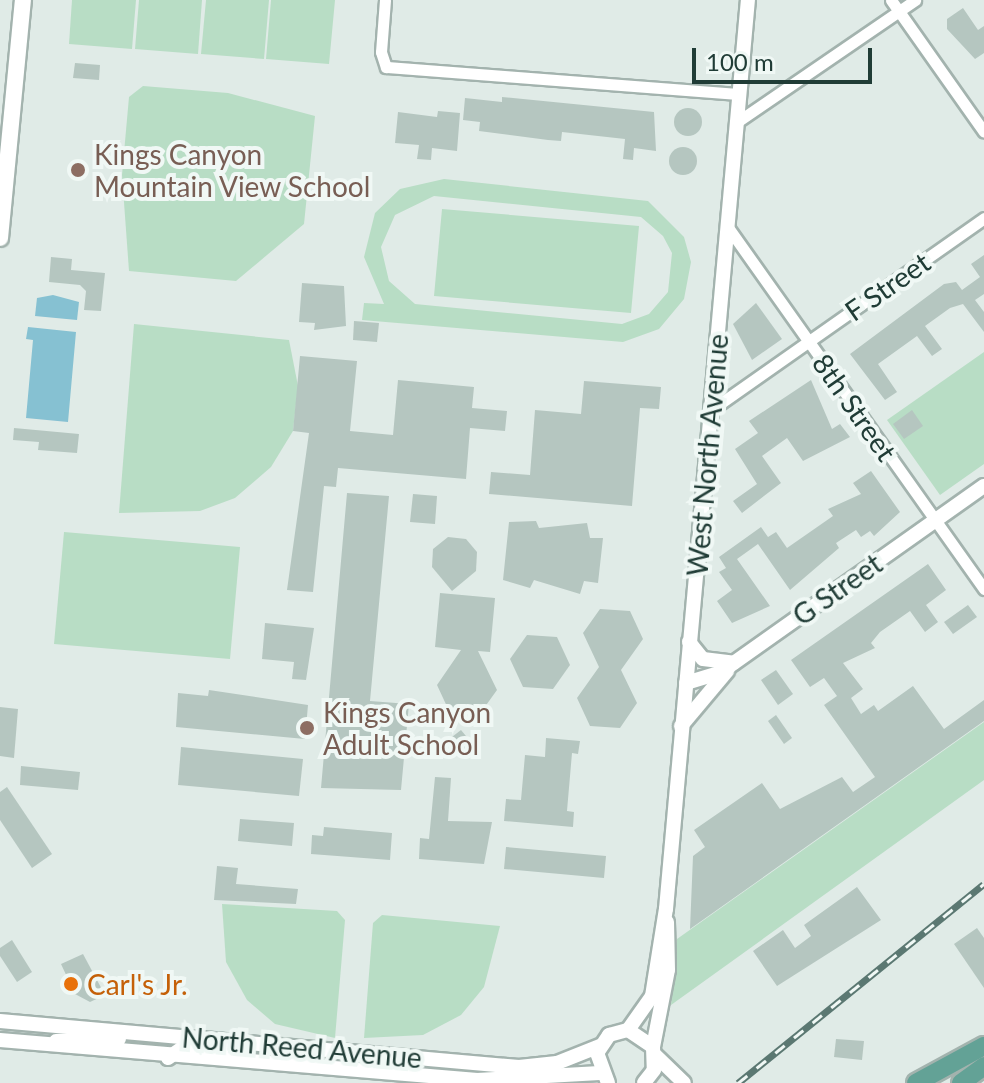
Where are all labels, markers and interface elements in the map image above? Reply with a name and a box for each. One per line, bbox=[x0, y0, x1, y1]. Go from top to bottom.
scale bar bbox=[696, 32, 876, 82]
text: 100 m bbox=[706, 47, 774, 76]
place label: Kings Canyon Mountain View School bbox=[94, 137, 372, 203]
marker: Kings Canyon Mountain View School bbox=[69, 161, 87, 179]
street label: F Street bbox=[838, 244, 936, 328]
street label: West North Avenue bbox=[680, 332, 734, 578]
street label: 8th Street bbox=[806, 347, 904, 467]
street label: G Street bbox=[786, 546, 888, 632]
place label: Kings Canyon Adult School bbox=[323, 695, 491, 761]
marker: Kings Canyon Adult School bbox=[298, 719, 316, 737]
place label: Carl's Jr. bbox=[87, 967, 188, 1001]
marker: Carl's Jr. bbox=[62, 975, 80, 993]
street label: North Reed Avenue bbox=[180, 1020, 424, 1074]

